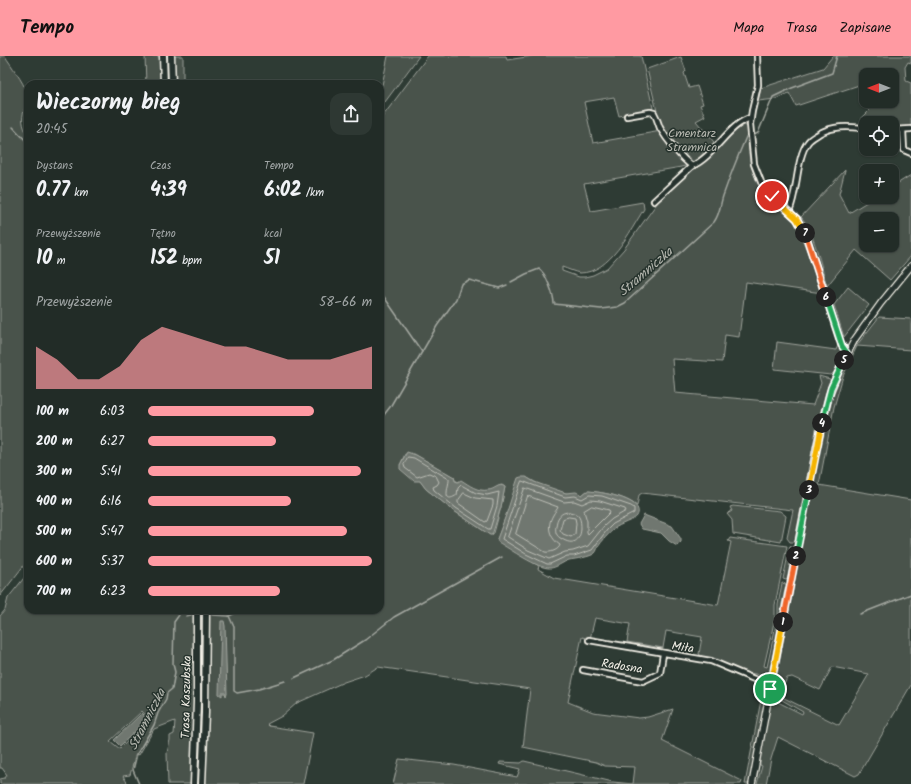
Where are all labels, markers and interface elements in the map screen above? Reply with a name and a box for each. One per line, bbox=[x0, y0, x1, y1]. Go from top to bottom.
text: Tempo bbox=[20, 13, 74, 43]
text: Mapa bbox=[733, 17, 764, 39]
text: Trasa bbox=[786, 17, 817, 39]
text: Zapisane bbox=[839, 17, 891, 39]
north arrow bbox=[859, 68, 899, 108]
map controls bbox=[859, 68, 899, 252]
text: Wieczorny bieg bbox=[36, 86, 181, 121]
button: share bbox=[330, 93, 372, 135]
button: locate bbox=[859, 116, 899, 156]
text: 20:45 bbox=[36, 119, 67, 140]
park label: Cmentarz Stramnica bbox=[667, 124, 718, 157]
text: Dystans bbox=[36, 157, 73, 175]
text: Czas bbox=[150, 157, 171, 175]
text: Tempo bbox=[264, 157, 294, 175]
button: + bbox=[859, 164, 899, 204]
text: 0.77 bbox=[36, 175, 70, 207]
text: 4:39 bbox=[150, 175, 187, 207]
text: 6:02 bbox=[264, 175, 302, 207]
pin bbox=[755, 179, 789, 213]
text: km bbox=[70, 184, 88, 202]
text: /km bbox=[302, 184, 324, 202]
icon: check bbox=[761, 185, 783, 207]
button: − bbox=[859, 212, 899, 252]
pin: 7 bbox=[795, 223, 815, 243]
text: 7 bbox=[802, 224, 808, 242]
text: Przewyższenie bbox=[36, 225, 101, 243]
text: Tętno bbox=[150, 225, 176, 243]
text: kcal bbox=[264, 225, 282, 243]
water label: Stramniczka bbox=[614, 242, 679, 302]
text: 10 bbox=[36, 243, 52, 275]
text: 152 bbox=[150, 243, 178, 275]
text: 51 bbox=[264, 243, 280, 275]
text: m bbox=[52, 252, 65, 270]
text: bpm bbox=[178, 252, 202, 270]
pin: 6 bbox=[816, 287, 836, 307]
text: 6 bbox=[823, 288, 829, 306]
text: Przewyższenie bbox=[36, 292, 112, 313]
text: 58–66 m bbox=[319, 292, 372, 313]
pin: 5 bbox=[834, 350, 854, 370]
text: 5 bbox=[841, 351, 847, 369]
text: 100 m bbox=[36, 401, 69, 422]
text: 6:03 bbox=[100, 401, 124, 422]
pin: 4 bbox=[812, 413, 832, 433]
text: 4 bbox=[819, 414, 825, 432]
text: 200 m bbox=[36, 431, 73, 452]
text: 6:27 bbox=[100, 431, 124, 452]
text: 300 m bbox=[36, 461, 72, 482]
text: 5:41 bbox=[100, 461, 121, 482]
pin: 3 bbox=[799, 480, 819, 500]
text: 3 bbox=[806, 481, 812, 499]
text: 400 m bbox=[36, 491, 72, 512]
text: 6:16 bbox=[100, 491, 122, 512]
text: 500 m bbox=[36, 521, 72, 542]
text: 5:47 bbox=[100, 521, 123, 542]
pin: 2 bbox=[786, 546, 806, 566]
text: 2 bbox=[793, 547, 799, 565]
text: 600 m bbox=[36, 551, 72, 572]
text: 5:37 bbox=[100, 551, 124, 572]
text: 700 m bbox=[36, 581, 71, 602]
text: 6:23 bbox=[100, 581, 125, 602]
pin: 1 bbox=[773, 612, 793, 632]
text: 1 bbox=[781, 613, 785, 631]
street label: Miła bbox=[670, 636, 696, 659]
street label: Radosna bbox=[600, 654, 644, 679]
street label: Trasa Kaszubska bbox=[176, 655, 197, 739]
pin bbox=[753, 672, 787, 706]
icon: arrive bbox=[759, 678, 781, 700]
water label: Stramniczka bbox=[123, 685, 172, 754]

